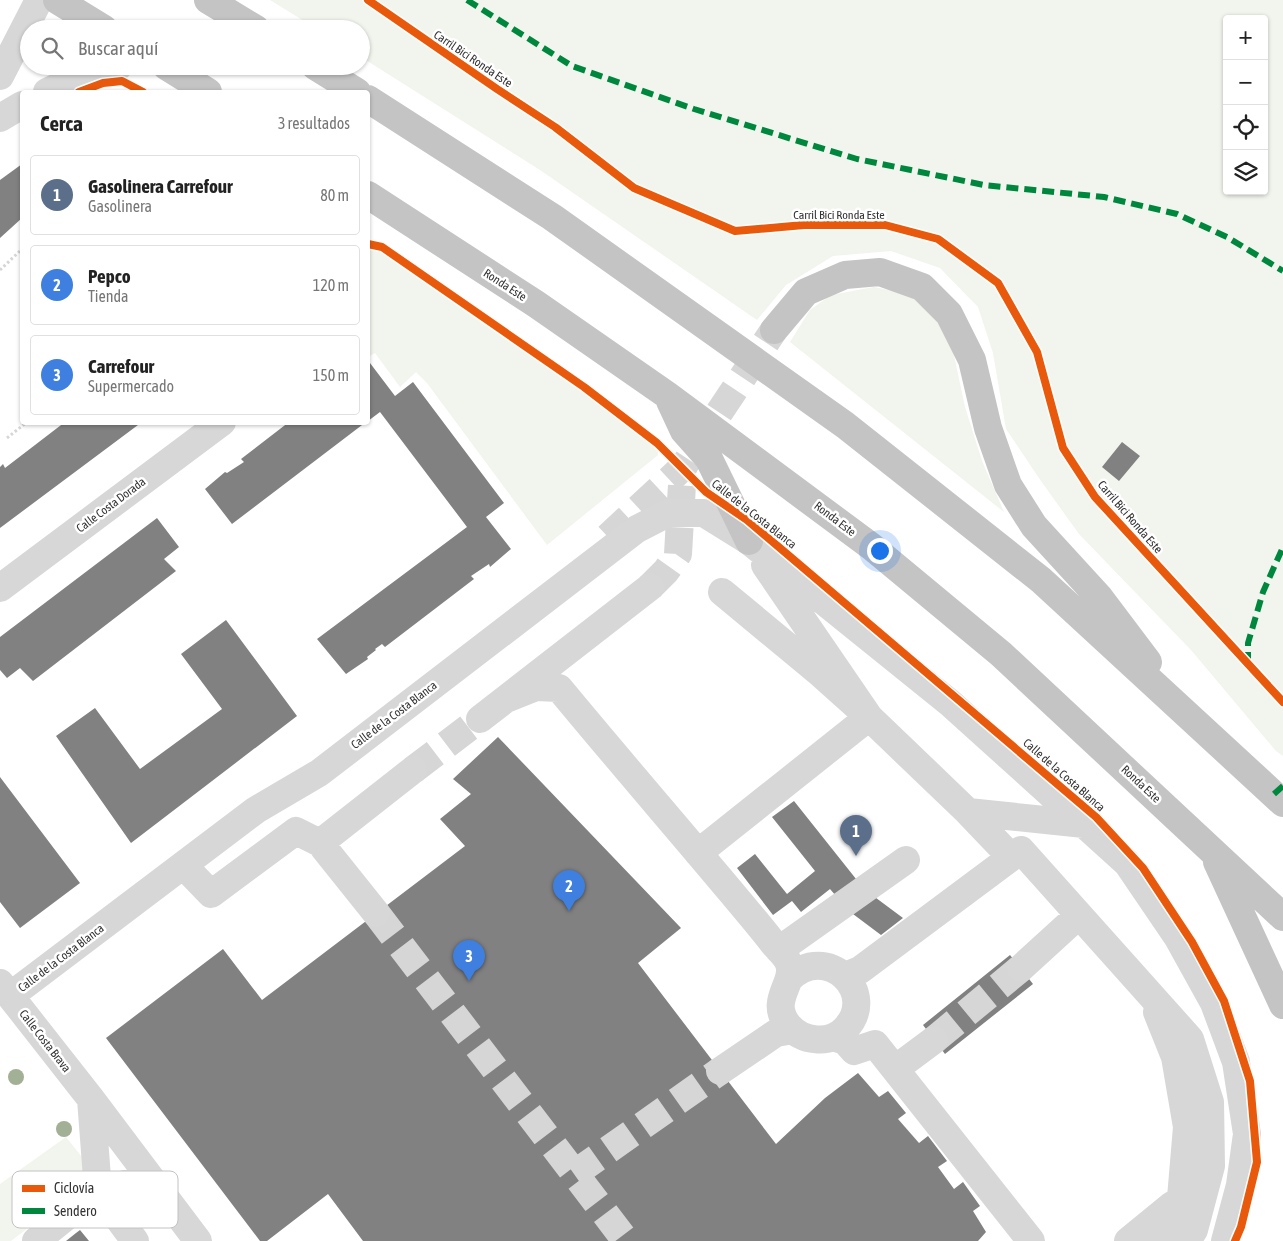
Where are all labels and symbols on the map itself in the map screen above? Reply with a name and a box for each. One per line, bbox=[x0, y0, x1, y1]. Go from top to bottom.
street label: Carril Bici Ronda Este bbox=[431, 28, 515, 90]
street label: Carril Bici Ronda Este bbox=[793, 208, 885, 222]
street label: Ronda Este bbox=[481, 266, 529, 304]
street label: Calle Costa Dorada bbox=[74, 475, 148, 535]
street label: Calle de la Costa Blanca bbox=[709, 477, 799, 551]
street label: Carril Bici Ronda Este bbox=[1095, 478, 1165, 556]
street label: Ronda Este bbox=[811, 499, 859, 539]
your location bbox=[867, 538, 893, 564]
street label: Calle de la Costa Blanca bbox=[348, 678, 440, 752]
street label: Calle de la Costa Blanca bbox=[1020, 736, 1108, 814]
street label: Ronda Este bbox=[1118, 762, 1164, 806]
pin: 1 bbox=[840, 815, 872, 856]
pin: 2 bbox=[553, 870, 585, 911]
street label: Calle de la Costa Blanca bbox=[15, 921, 107, 995]
pin: 3 bbox=[453, 940, 485, 981]
street label: Calle Costa Brava bbox=[16, 1007, 74, 1075]
legend bbox=[12, 1171, 178, 1228]
text: Ciclovía bbox=[54, 1180, 94, 1196]
text: Sendero bbox=[54, 1203, 97, 1219]

